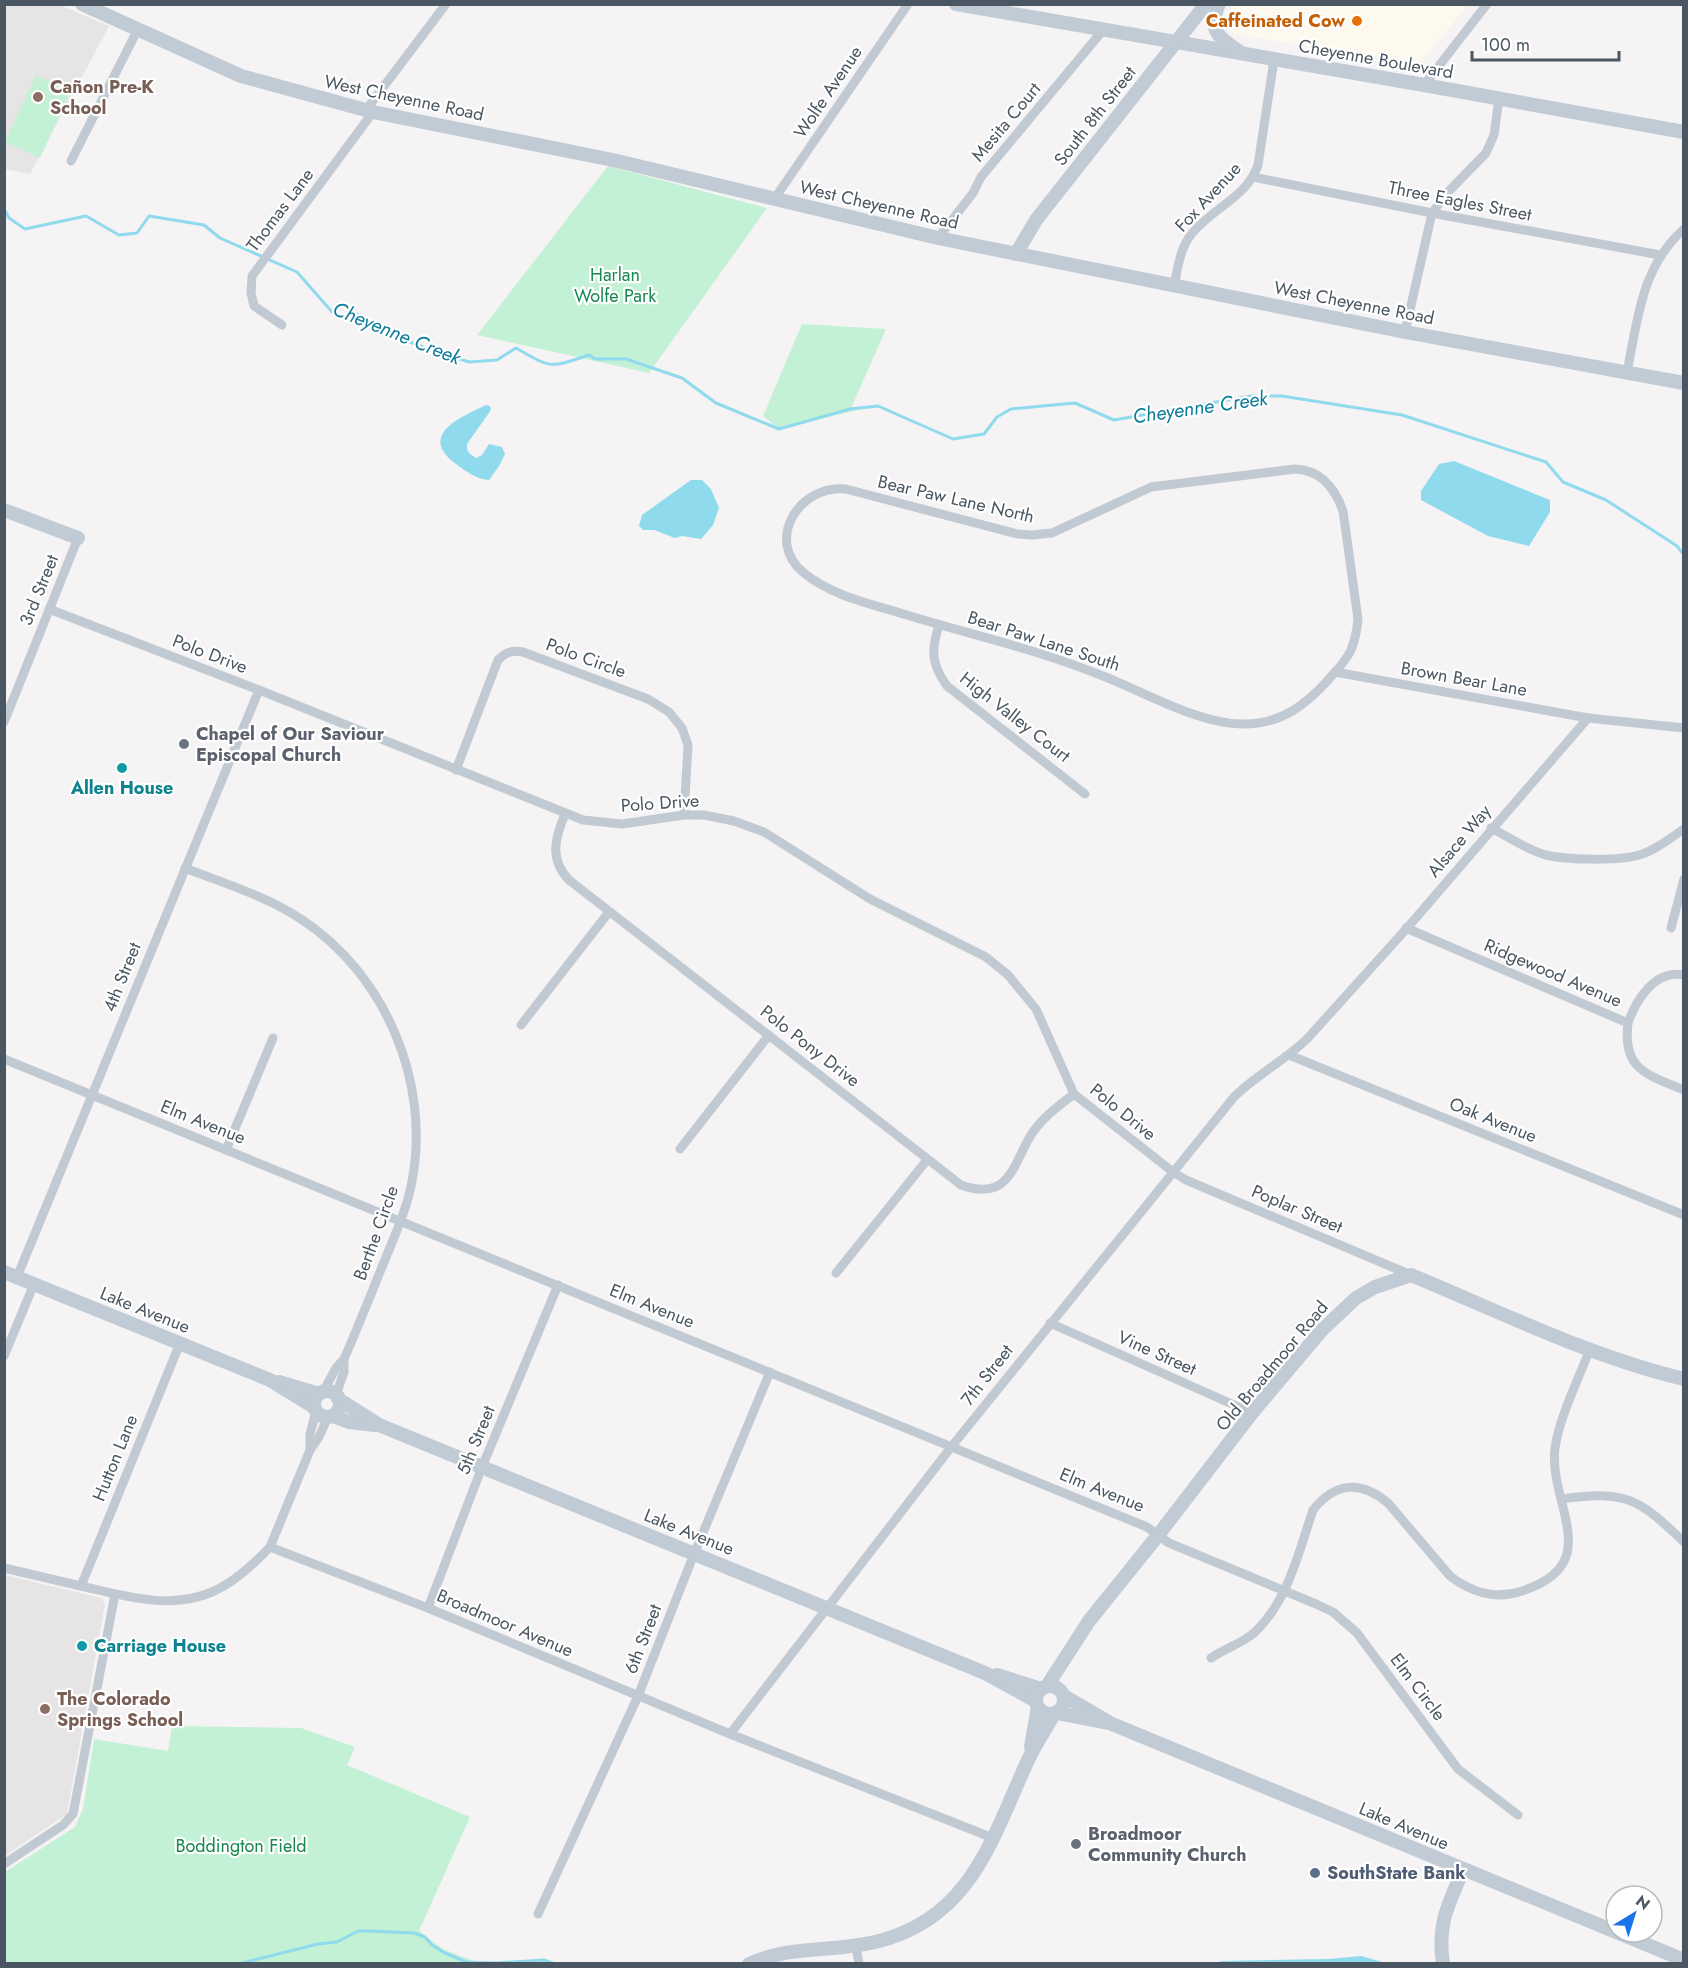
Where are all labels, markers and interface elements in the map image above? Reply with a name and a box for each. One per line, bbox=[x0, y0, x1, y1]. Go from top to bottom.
place label: Caffeinated Cow bbox=[1206, 8, 1345, 34]
marker: Caffeinated Cow bbox=[1350, 14, 1364, 28]
scale bar bbox=[1472, 24, 1619, 62]
text: 100 m bbox=[1481, 32, 1530, 58]
street label: Cheyenne Boulevard bbox=[1297, 33, 1455, 85]
street label: Wolfe Avenue bbox=[788, 41, 868, 143]
street label: South 8th Street bbox=[1048, 60, 1143, 171]
street label: West Cheyenne Road bbox=[322, 68, 486, 128]
place label: Cañon Pre-K School bbox=[50, 74, 154, 121]
street label: Mesita Court bbox=[965, 76, 1047, 167]
marker: Cañon Pre-K School bbox=[31, 90, 45, 104]
street label: Fox Avenue bbox=[1169, 156, 1247, 238]
street label: Thomas Lane bbox=[240, 163, 320, 257]
street label: West Cheyenne Road bbox=[797, 174, 961, 236]
street label: Three Eagles Street bbox=[1386, 174, 1535, 228]
park label: Harlan Wolfe Park bbox=[574, 262, 656, 309]
street label: West Cheyenne Road bbox=[1272, 275, 1436, 331]
water label: Cheyenne Creek bbox=[328, 295, 467, 373]
water label: Cheyenne Creek bbox=[1131, 383, 1271, 431]
street label: Bear Paw Lane North bbox=[875, 468, 1037, 530]
street label: 3rd Street bbox=[13, 550, 65, 629]
street label: Bear Paw Lane South bbox=[964, 604, 1124, 678]
street label: Polo Drive bbox=[169, 628, 251, 680]
street label: Polo Circle bbox=[542, 632, 630, 684]
street label: Brown Bear Lane bbox=[1399, 655, 1529, 703]
street label: High Valley Court bbox=[954, 665, 1076, 769]
place label: Chapel of Our Saviour Episcopal Church bbox=[196, 721, 385, 768]
marker: Chapel of Our Saviour Episcopal Church bbox=[177, 737, 191, 751]
marker: Allen House bbox=[115, 761, 129, 775]
place label: Allen House bbox=[70, 775, 173, 801]
street label: Polo Drive bbox=[620, 787, 700, 819]
street label: Alsace Way bbox=[1421, 799, 1497, 883]
street label: Ridgewood Avenue bbox=[1480, 932, 1626, 1014]
street label: 4th Street bbox=[96, 938, 148, 1016]
street label: Polo Pony Drive bbox=[755, 999, 865, 1093]
street label: Polo Drive bbox=[1084, 1077, 1162, 1147]
street label: Oak Avenue bbox=[1445, 1091, 1541, 1149]
street label: Elm Avenue bbox=[157, 1093, 249, 1151]
street label: Poplar Street bbox=[1247, 1178, 1347, 1240]
street label: Berthe Circle bbox=[347, 1182, 405, 1284]
street label: Elm Avenue bbox=[606, 1277, 698, 1335]
street label: Lake Avenue bbox=[96, 1280, 194, 1340]
street label: Old Broadmoor Road bbox=[1210, 1295, 1334, 1437]
street label: Vine Street bbox=[1114, 1324, 1201, 1382]
street label: 7th Street bbox=[955, 1338, 1020, 1411]
street label: 5th Street bbox=[450, 1401, 502, 1478]
street label: Hutton Lane bbox=[86, 1411, 144, 1505]
street label: Elm Avenue bbox=[1056, 1461, 1148, 1519]
street label: Lake Avenue bbox=[640, 1502, 738, 1562]
street label: Broadmoor Avenue bbox=[433, 1583, 577, 1663]
street label: 6th Street bbox=[618, 1600, 668, 1678]
place label: Carriage House bbox=[94, 1633, 226, 1659]
marker: Carriage House bbox=[75, 1639, 89, 1653]
street label: Elm Circle bbox=[1384, 1648, 1452, 1726]
place label: The Colorado Springs School bbox=[57, 1686, 183, 1733]
marker: The Colorado Springs School bbox=[38, 1702, 52, 1716]
street label: Lake Avenue bbox=[1355, 1795, 1453, 1857]
place label: Broadmoor Community Church bbox=[1088, 1821, 1246, 1868]
park label: Boddington Field bbox=[175, 1833, 307, 1859]
marker: Broadmoor Community Church bbox=[1069, 1837, 1083, 1851]
place label: SouthState Bank bbox=[1327, 1860, 1466, 1886]
marker: SouthState Bank bbox=[1308, 1866, 1322, 1880]
north arrow bbox=[1604, 1884, 1664, 1944]
text: N bbox=[1631, 1890, 1655, 1916]

